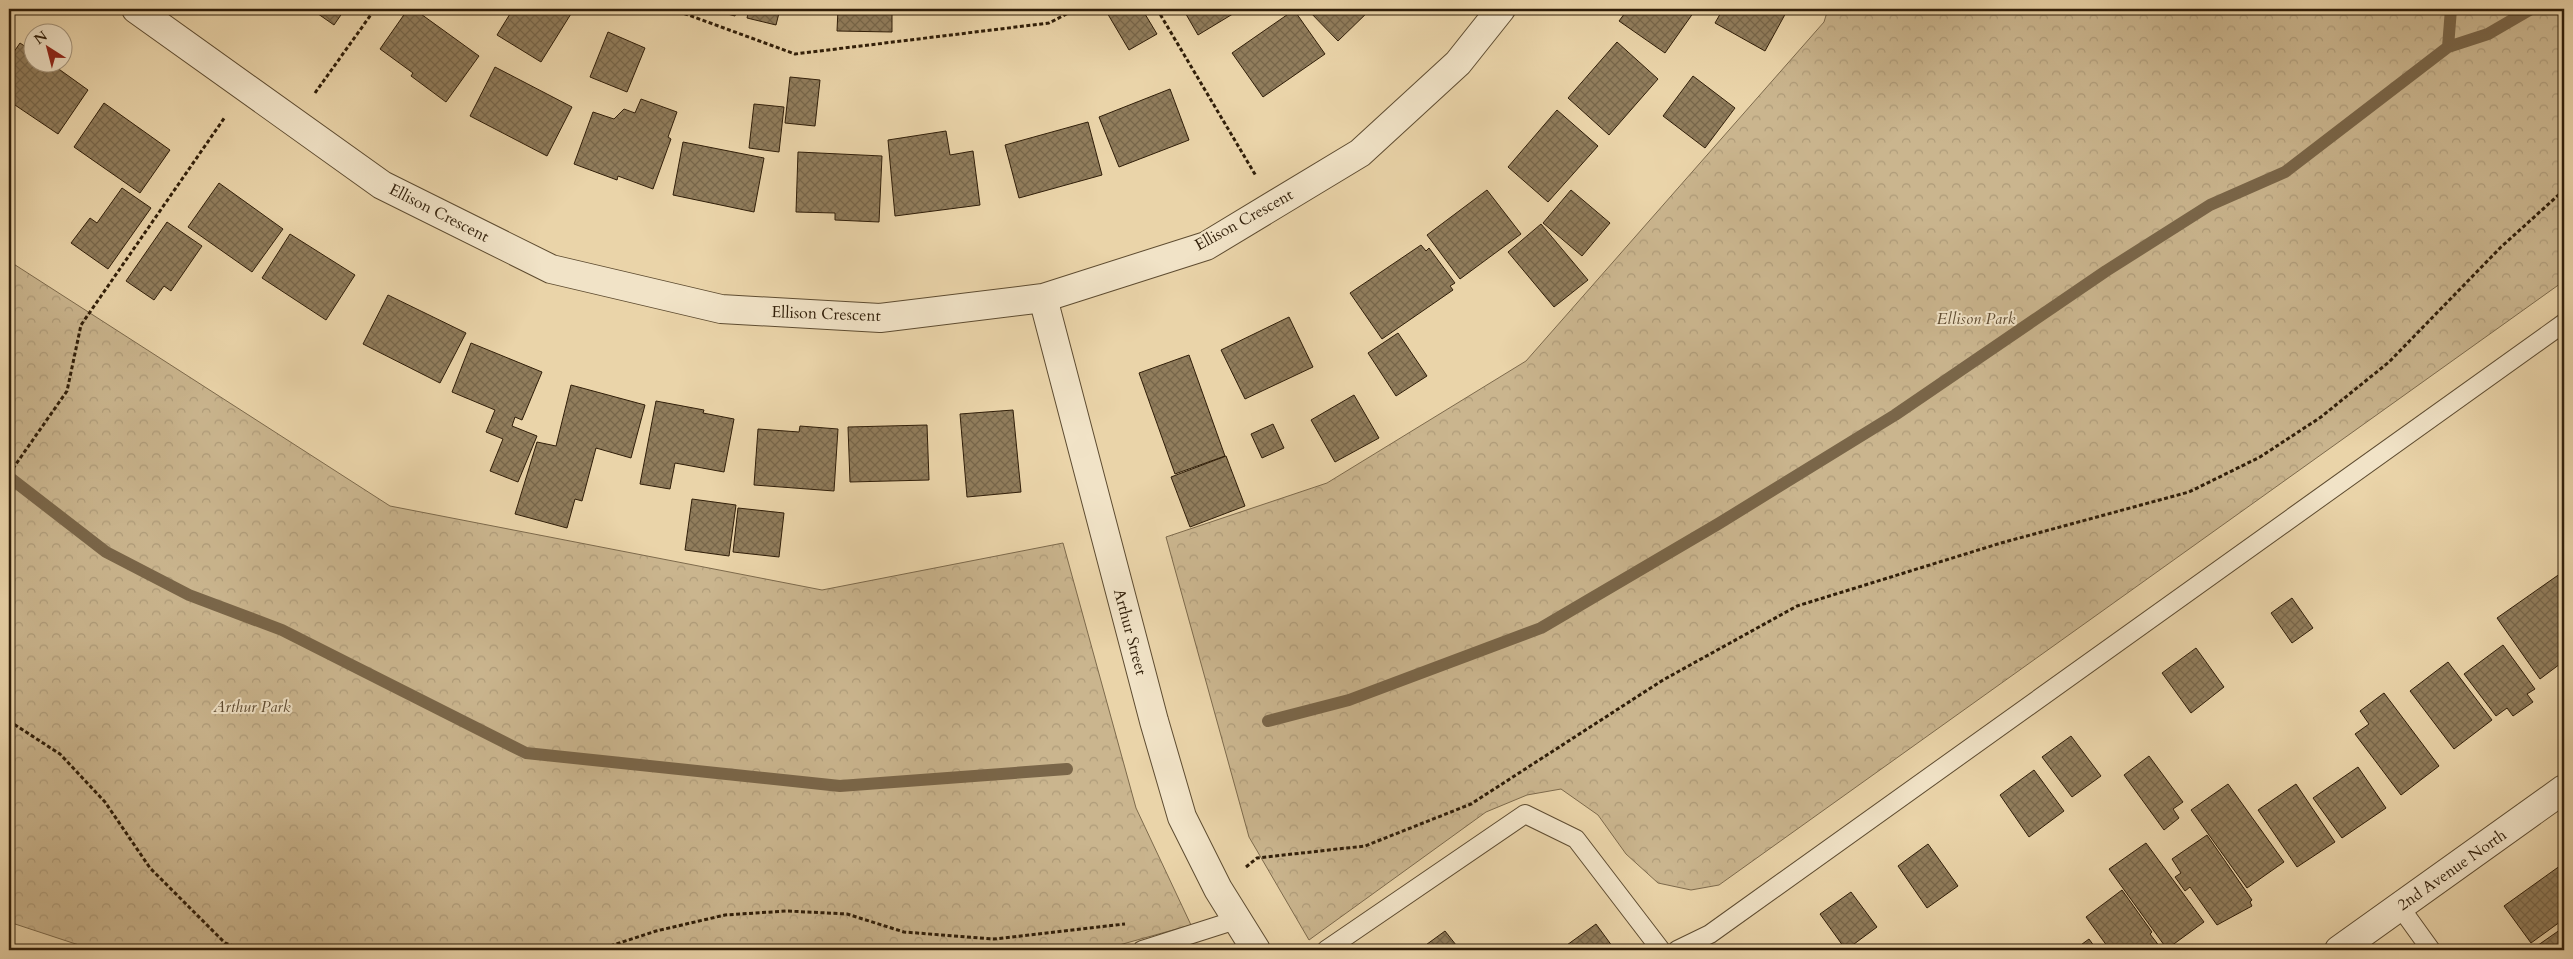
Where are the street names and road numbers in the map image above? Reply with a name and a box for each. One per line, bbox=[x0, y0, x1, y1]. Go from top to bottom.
street label: Ellison Crescent bbox=[385, 178, 493, 248]
street label: Ellison Crescent bbox=[1191, 184, 1297, 256]
street label: Ellison Crescent bbox=[771, 301, 881, 327]
street label: Arthur Street bbox=[1108, 586, 1152, 678]
street label: 2nd Avenue North bbox=[2393, 824, 2511, 916]

